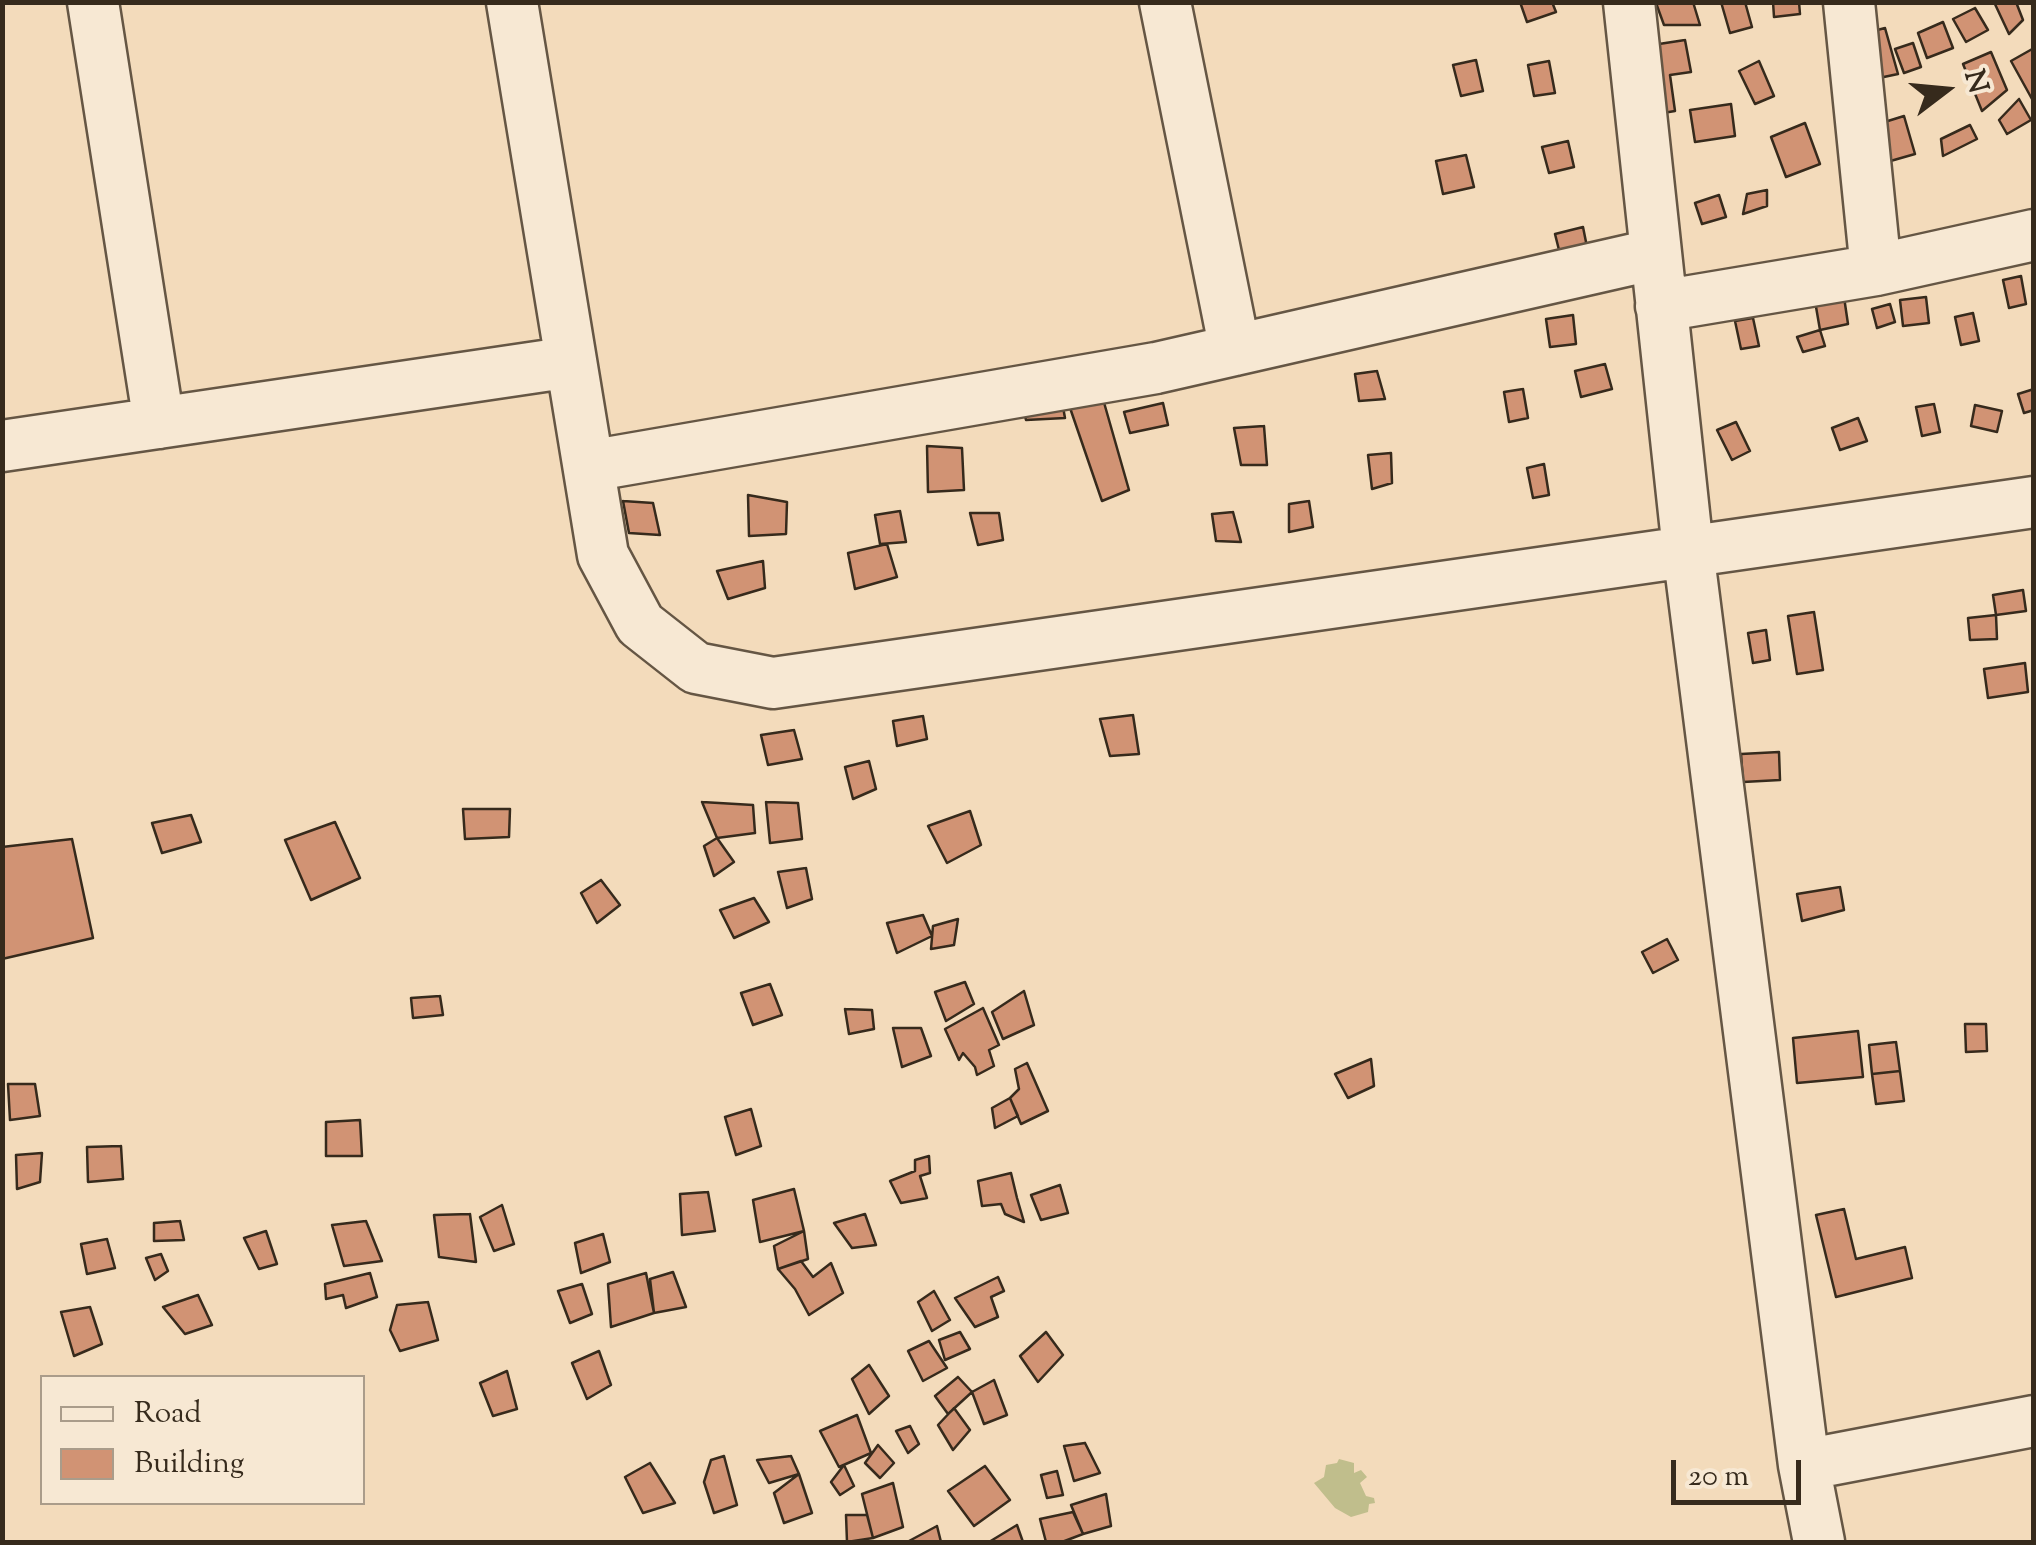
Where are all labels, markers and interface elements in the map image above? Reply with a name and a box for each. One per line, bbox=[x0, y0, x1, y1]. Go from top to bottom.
north arrow bbox=[1896, 40, 1996, 140]
text: N bbox=[1953, 65, 1997, 98]
legend bbox=[40, 1375, 365, 1505]
text: Road bbox=[134, 1393, 201, 1436]
scale bar bbox=[1676, 1440, 1806, 1502]
text: Building bbox=[134, 1443, 244, 1486]
text: 20 m bbox=[1688, 1456, 1749, 1499]

